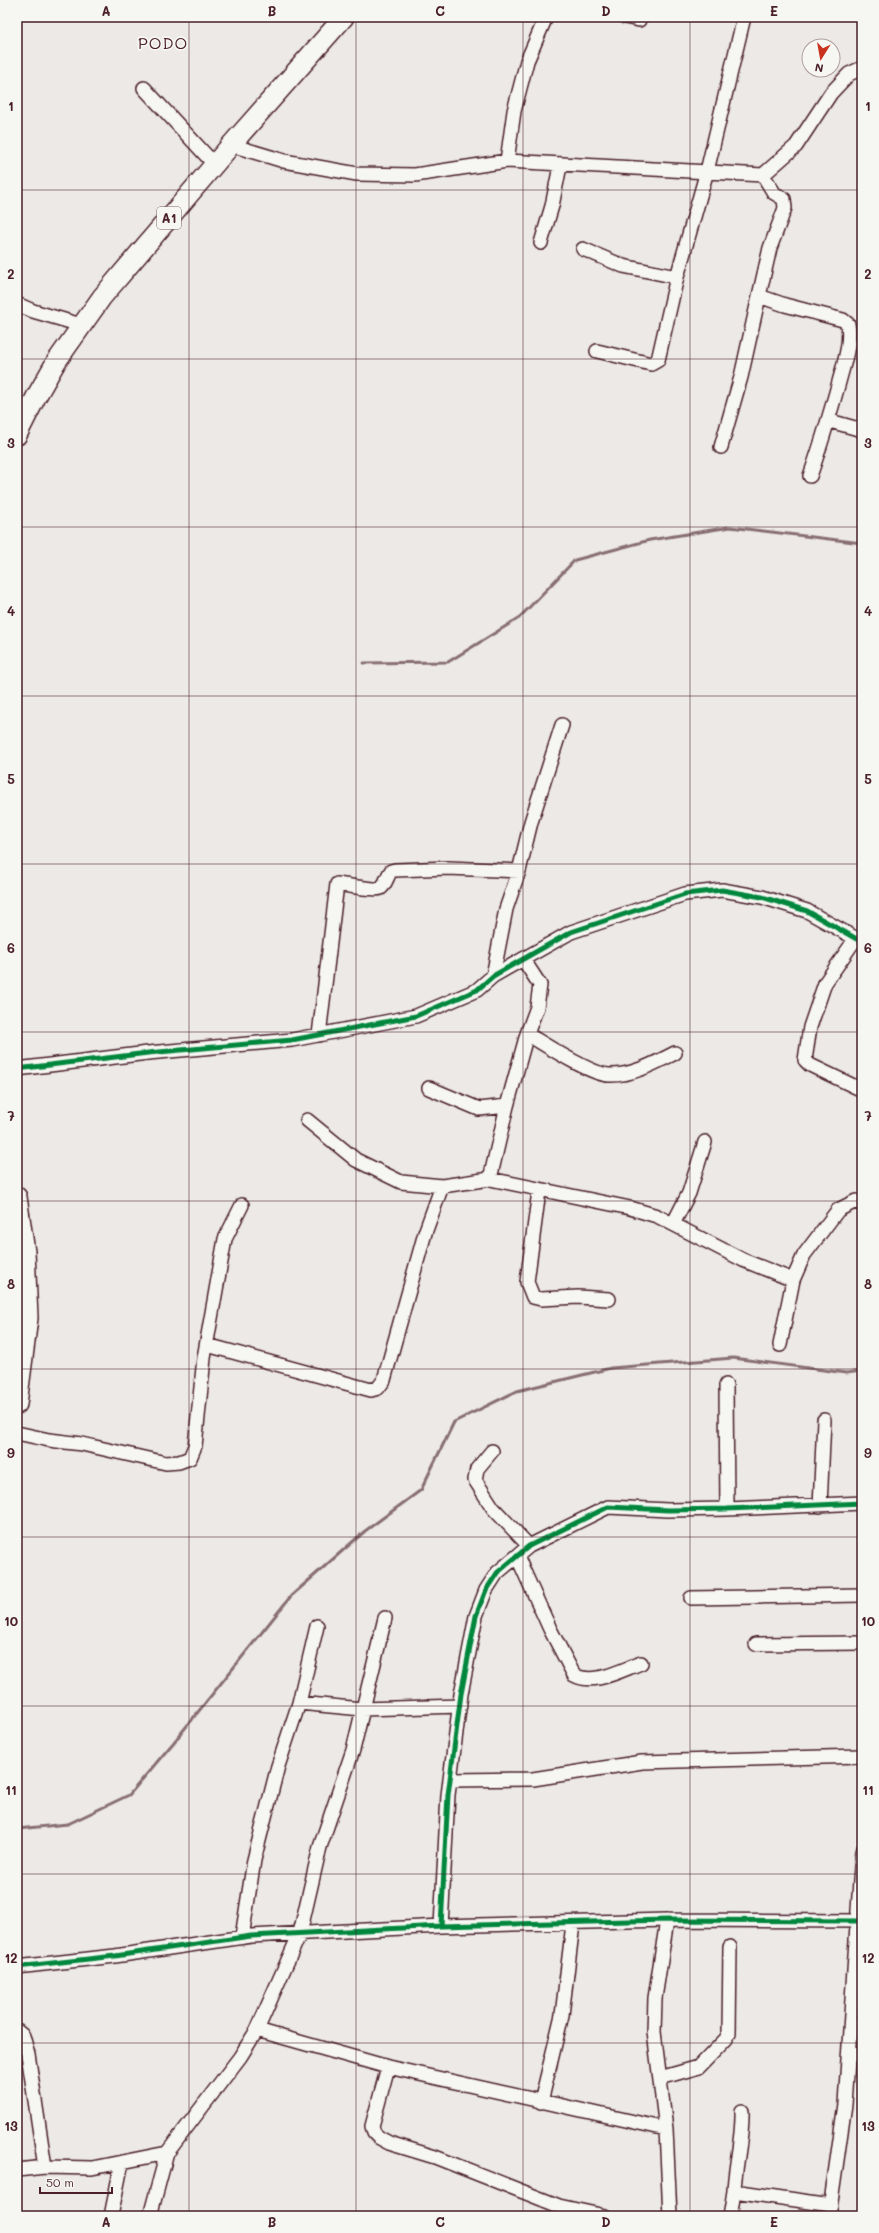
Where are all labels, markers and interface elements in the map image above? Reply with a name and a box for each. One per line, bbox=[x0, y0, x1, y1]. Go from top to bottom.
text: A bbox=[101, 2, 111, 19]
text: B bbox=[268, 2, 277, 19]
text: C bbox=[435, 2, 445, 19]
text: D bbox=[601, 2, 611, 19]
text: E bbox=[770, 2, 778, 19]
district label: PODO bbox=[138, 32, 188, 53]
north arrow bbox=[801, 38, 841, 78]
text: N bbox=[813, 60, 825, 76]
text: 1 bbox=[8, 97, 14, 114]
text: 1 bbox=[865, 97, 871, 114]
road number: A1 bbox=[157, 207, 181, 229]
text: 2 bbox=[7, 265, 15, 282]
text: 2 bbox=[864, 265, 872, 282]
text: 3 bbox=[7, 434, 15, 451]
text: 3 bbox=[864, 434, 872, 451]
text: 4 bbox=[7, 602, 15, 619]
text: 4 bbox=[864, 602, 872, 619]
text: 5 bbox=[7, 770, 15, 787]
text: 5 bbox=[864, 770, 872, 787]
text: 6 bbox=[7, 939, 15, 956]
text: 6 bbox=[864, 939, 872, 956]
text: 7 bbox=[7, 1107, 15, 1124]
text: 7 bbox=[864, 1107, 872, 1124]
text: 8 bbox=[7, 1275, 15, 1292]
text: 8 bbox=[864, 1275, 872, 1292]
text: 9 bbox=[7, 1444, 15, 1461]
text: 9 bbox=[864, 1444, 872, 1461]
text: 10 bbox=[4, 1612, 18, 1629]
text: 10 bbox=[861, 1612, 875, 1629]
text: 11 bbox=[5, 1781, 17, 1798]
text: 11 bbox=[862, 1781, 874, 1798]
text: 12 bbox=[4, 1949, 18, 1966]
text: 12 bbox=[861, 1949, 875, 1966]
text: 13 bbox=[4, 2117, 18, 2134]
text: 13 bbox=[861, 2117, 875, 2134]
scale bar bbox=[40, 2169, 112, 2195]
text: 50 m bbox=[46, 2174, 74, 2190]
text: A bbox=[101, 2213, 111, 2230]
text: B bbox=[268, 2213, 277, 2230]
text: C bbox=[435, 2213, 445, 2230]
text: D bbox=[601, 2213, 611, 2230]
text: E bbox=[770, 2213, 778, 2230]

